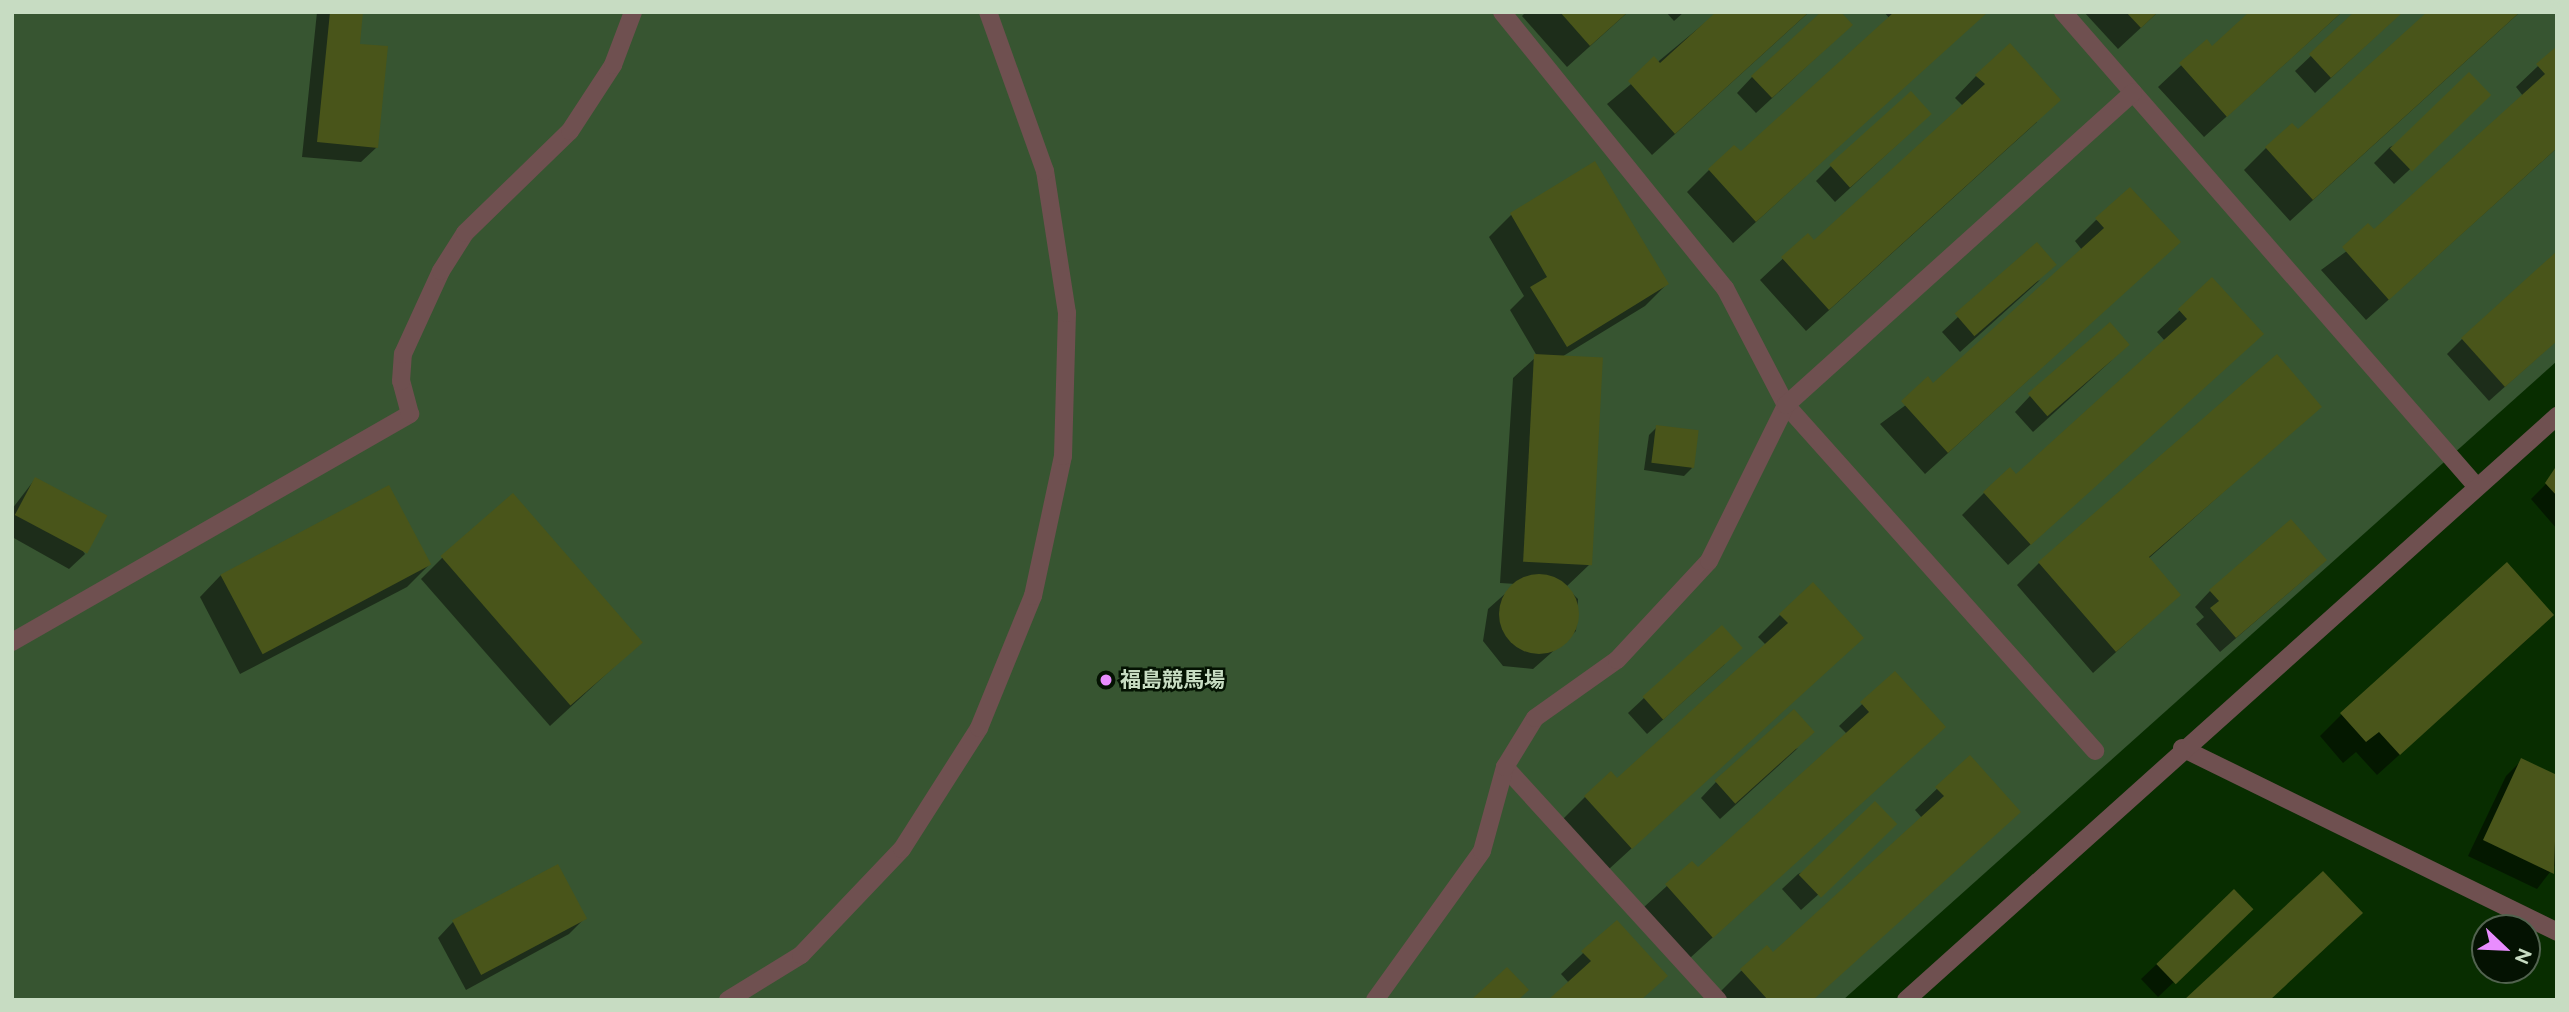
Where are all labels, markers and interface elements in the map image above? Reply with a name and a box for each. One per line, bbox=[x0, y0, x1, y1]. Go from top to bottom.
place label: 福島競馬場 bbox=[1120, 667, 1225, 693]
marker: 福島競馬場 bbox=[1098, 672, 1114, 688]
north arrow bbox=[2471, 914, 2541, 984]
text: N bbox=[2511, 945, 2536, 967]

